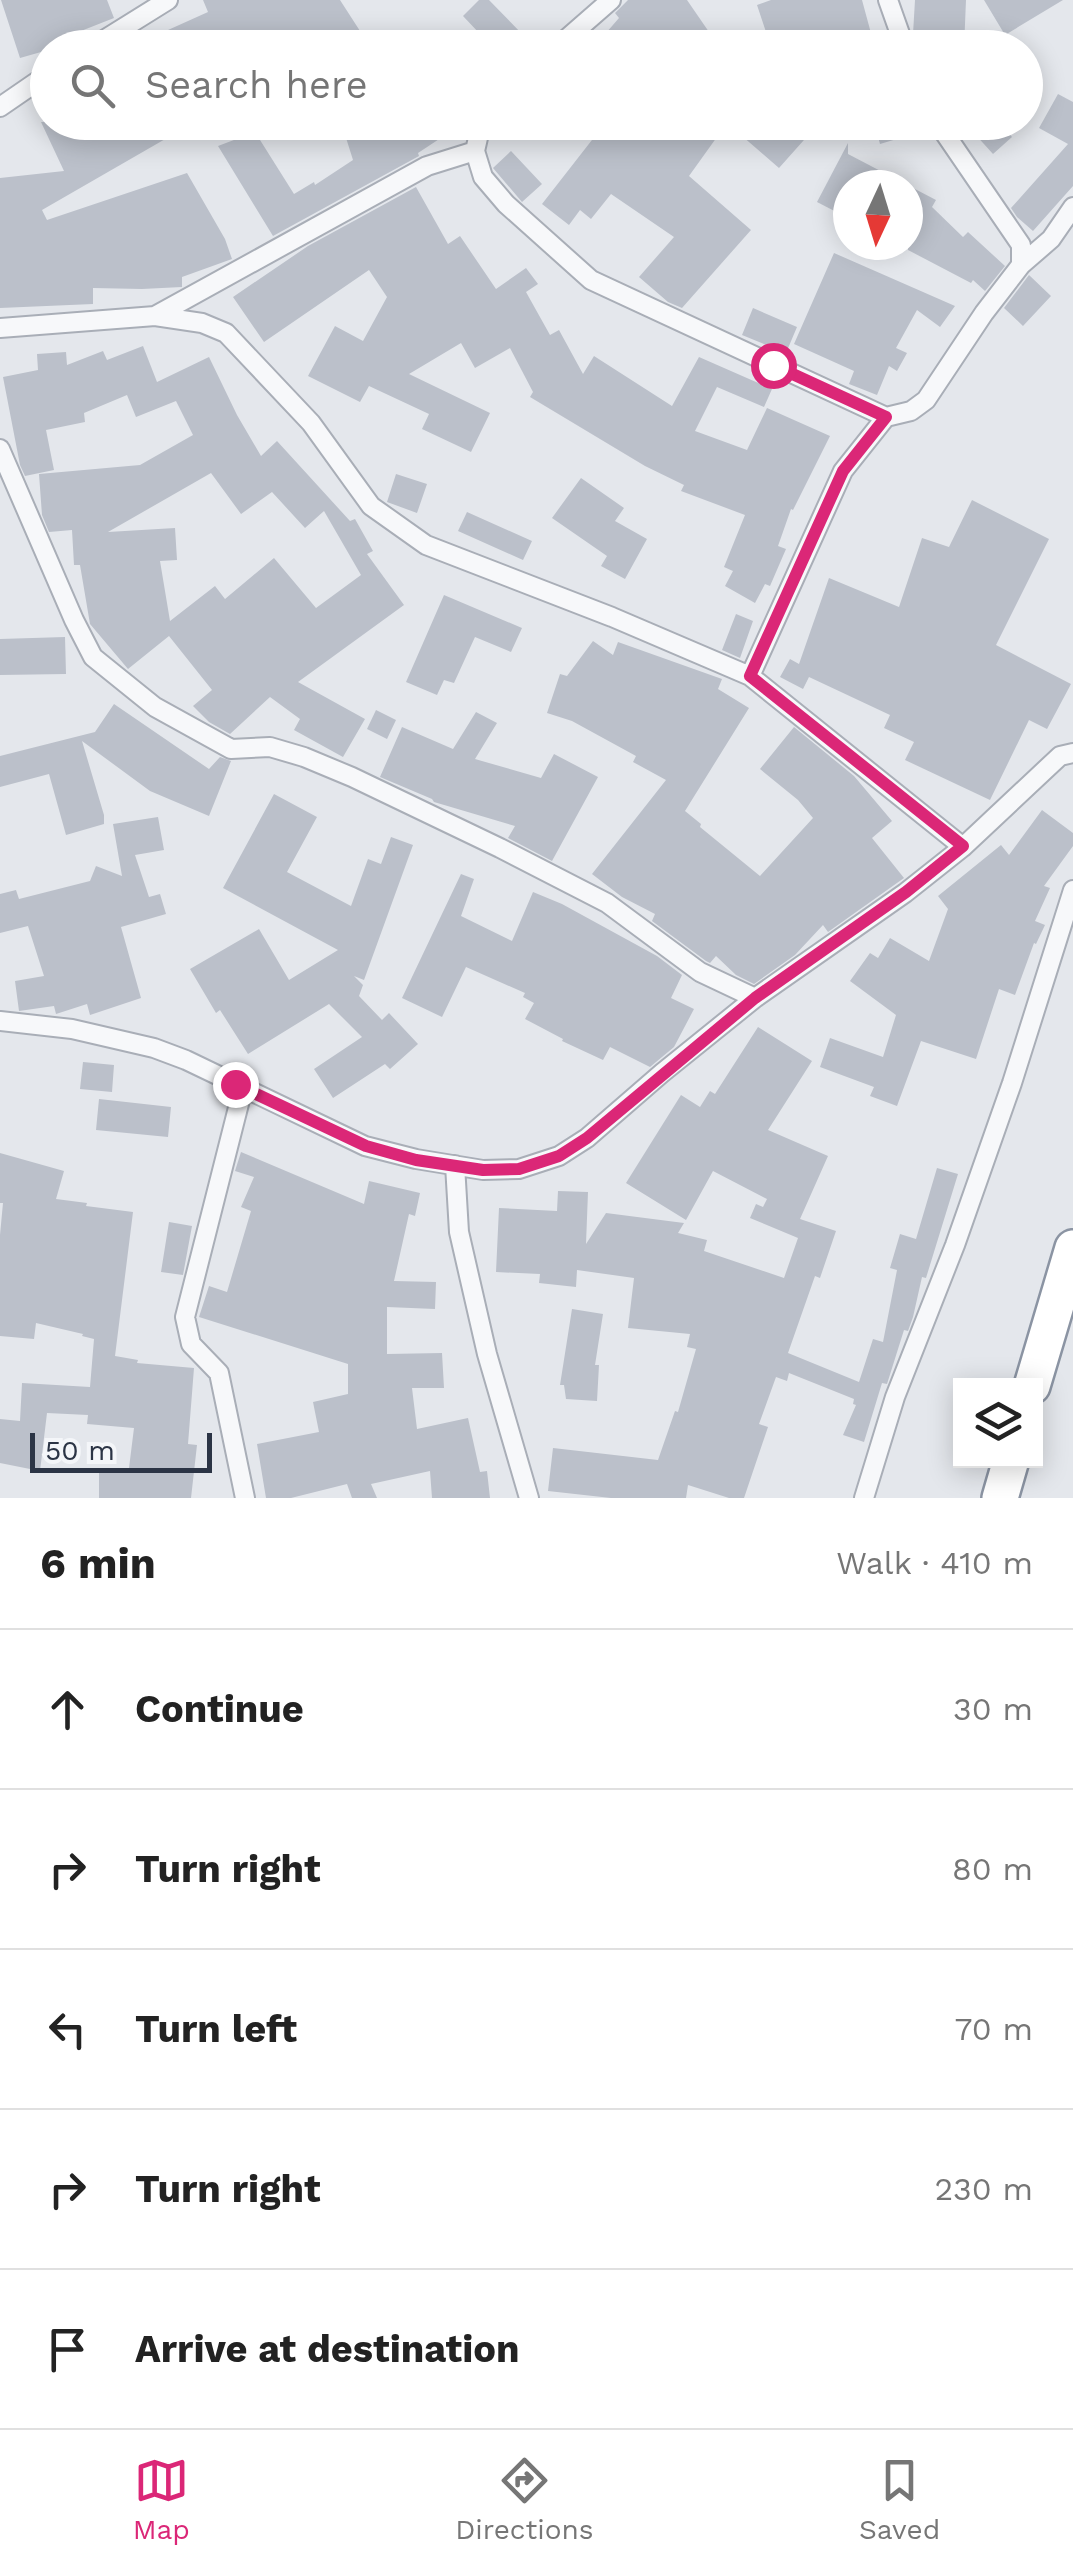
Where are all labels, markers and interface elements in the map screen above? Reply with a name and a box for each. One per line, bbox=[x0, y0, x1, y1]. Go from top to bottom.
search box bbox=[30, 30, 1043, 140]
icon: search bbox=[65, 58, 120, 113]
text: Search here bbox=[145, 63, 368, 107]
north arrow bbox=[833, 170, 923, 260]
route start bbox=[751, 343, 797, 389]
route end bbox=[213, 1062, 259, 1108]
map controls bbox=[953, 1378, 1043, 1468]
button: layers bbox=[953, 1378, 1043, 1468]
scale bar bbox=[30, 1428, 212, 1472]
text: 50 m bbox=[45, 1434, 115, 1467]
text: 6 min bbox=[40, 1539, 156, 1588]
text: Walk · 410 m bbox=[836, 1544, 1033, 1582]
icon: ahead bbox=[40, 1682, 95, 1737]
text: Continue bbox=[135, 1687, 304, 1731]
text: 30 m bbox=[953, 1690, 1033, 1728]
icon: right bbox=[40, 1842, 95, 1897]
text: Turn right bbox=[135, 1847, 321, 1891]
text: 80 m bbox=[952, 1850, 1033, 1888]
icon: left bbox=[40, 2002, 95, 2057]
text: Turn left bbox=[135, 2007, 297, 2051]
text: 70 m bbox=[954, 2010, 1033, 2048]
icon: right bbox=[40, 2162, 95, 2217]
text: Turn right bbox=[135, 2167, 321, 2211]
text: 230 m bbox=[934, 2170, 1033, 2208]
icon: arrive bbox=[40, 2322, 95, 2377]
text: Arrive at destination bbox=[135, 2327, 520, 2371]
tab: Map bbox=[133, 2453, 190, 2546]
tab: Directions bbox=[455, 2453, 594, 2546]
tab: Saved bbox=[859, 2453, 940, 2546]

